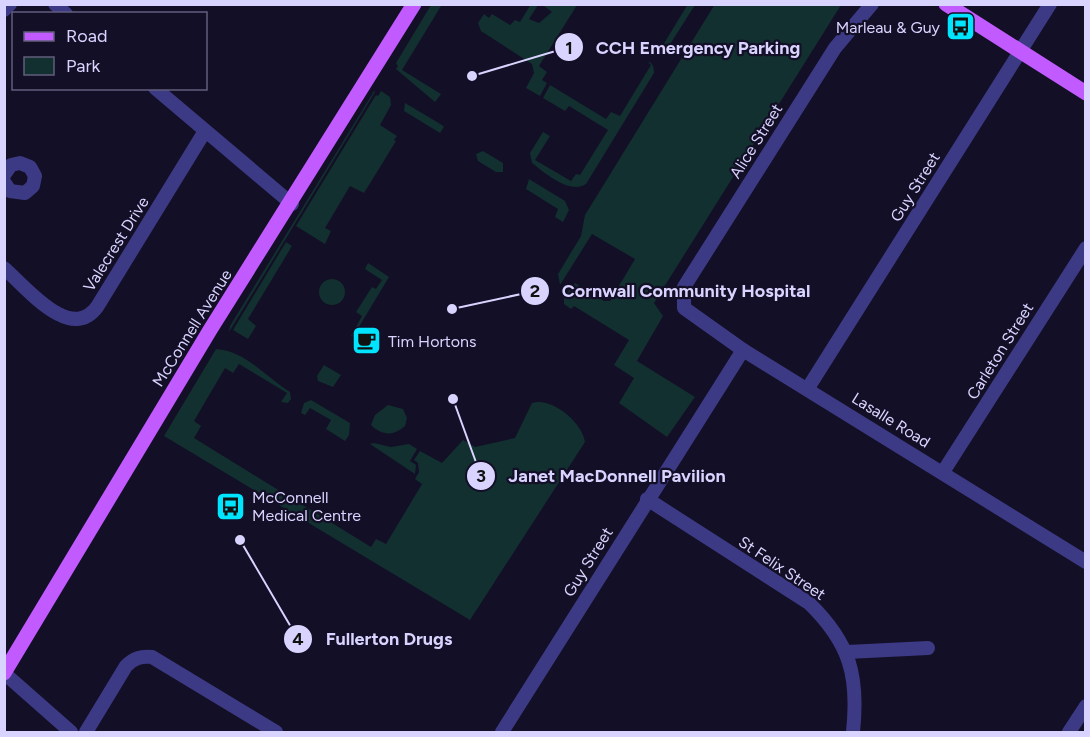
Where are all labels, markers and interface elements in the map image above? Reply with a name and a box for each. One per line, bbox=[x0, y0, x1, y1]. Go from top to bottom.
bus stop icon: Marleau & Guy bbox=[945, 11, 977, 43]
legend bbox=[12, 12, 207, 90]
place label: Marleau & Guy bbox=[836, 18, 941, 37]
text: Road bbox=[66, 25, 107, 47]
callout: CCH Emergency Parking bbox=[554, 29, 812, 65]
text: 1 bbox=[565, 37, 573, 59]
text: CCH Emergency Parking bbox=[596, 37, 800, 59]
text: Park bbox=[66, 55, 101, 77]
street label: Alice Street bbox=[726, 100, 786, 182]
street label: Guy Street bbox=[886, 149, 944, 225]
street label: Valecrest Drive bbox=[79, 193, 153, 295]
street label: McConnell Avenue bbox=[148, 266, 236, 390]
callout: Cornwall Community Hospital bbox=[520, 273, 822, 309]
text: 2 bbox=[530, 280, 540, 302]
text: Cornwall Community Hospital bbox=[562, 280, 810, 302]
street label: Carleton Street bbox=[963, 299, 1037, 403]
cafe icon: Tim Hortons bbox=[351, 325, 383, 357]
place label: Tim Hortons bbox=[388, 332, 477, 351]
street label: Lasalle Road bbox=[848, 388, 934, 452]
callout: Janet MacDonnell Pavilion bbox=[466, 458, 738, 494]
text: 3 bbox=[476, 465, 486, 487]
text: Janet MacDonnell Pavilion bbox=[508, 465, 726, 487]
place label: McConnell Medical Centre bbox=[252, 488, 361, 525]
bus stop icon: McConnell Medical Centre bbox=[215, 490, 247, 522]
street label: Guy Street bbox=[559, 524, 617, 600]
street label: St Felix Street bbox=[735, 532, 829, 604]
callout: Fullerton Drugs bbox=[283, 621, 464, 657]
text: 4 bbox=[292, 628, 304, 650]
text: Fullerton Drugs bbox=[326, 628, 453, 650]

